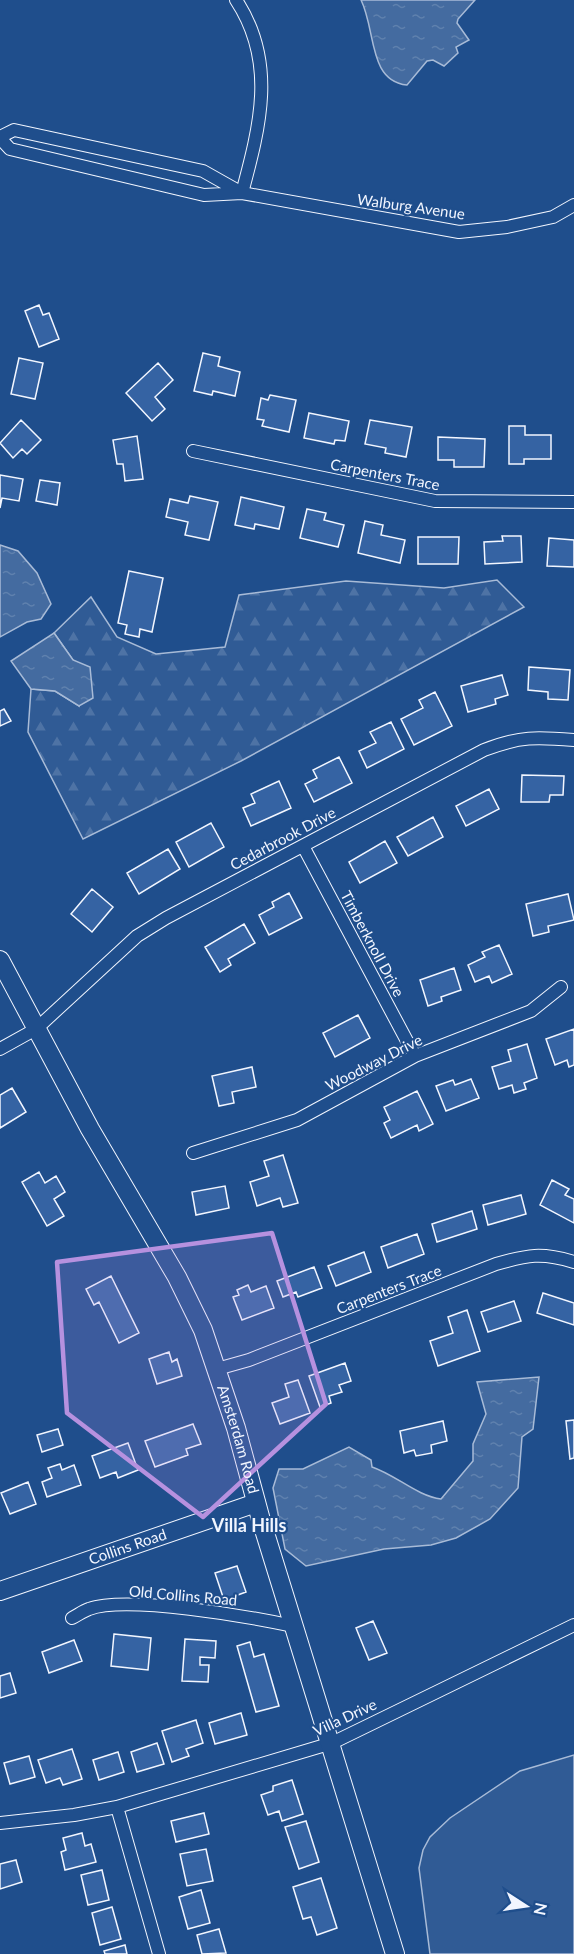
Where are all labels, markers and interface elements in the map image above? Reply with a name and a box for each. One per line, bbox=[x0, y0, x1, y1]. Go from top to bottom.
street label: Walburg Avenue bbox=[356, 190, 466, 222]
street label: Carpenters Trace bbox=[329, 455, 441, 493]
street label: Cedarbrook Drive bbox=[227, 803, 338, 874]
street label: Timberknoll Drive bbox=[337, 887, 408, 1000]
street label: Woodway Drive bbox=[322, 1030, 425, 1094]
street label: Carpenters Trace bbox=[334, 1261, 444, 1317]
street label: Amsterdam Road bbox=[214, 1382, 263, 1496]
district label: Villa Hills bbox=[211, 1514, 286, 1536]
street label: Collins Road bbox=[86, 1524, 169, 1568]
street label: Old Collins Road bbox=[128, 1581, 238, 1609]
street label: Villa Drive bbox=[310, 1695, 379, 1740]
north arrow bbox=[496, 1876, 556, 1936]
text: N bbox=[531, 1901, 552, 1917]

